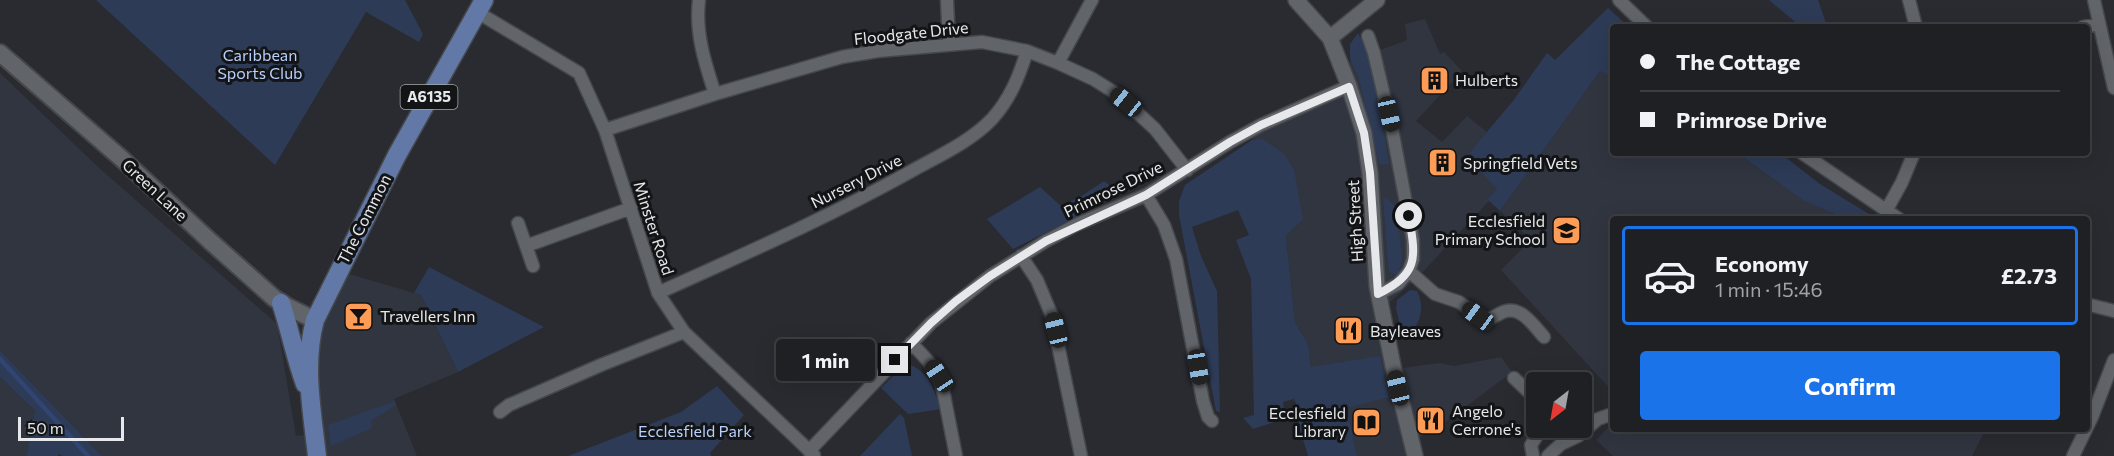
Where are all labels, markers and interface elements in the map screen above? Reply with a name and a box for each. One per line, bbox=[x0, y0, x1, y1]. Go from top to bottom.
street label: Floodgate Drive bbox=[853, 17, 969, 48]
park label: Caribbean Sports Club bbox=[217, 45, 303, 82]
text: The Cottage bbox=[1676, 48, 1800, 75]
building icon: Hulberts bbox=[1418, 64, 1450, 96]
place label: Hulberts bbox=[1455, 70, 1518, 89]
car bbox=[1106, 84, 1146, 120]
road number: A6135 bbox=[400, 85, 458, 109]
car bbox=[1376, 94, 1402, 134]
text: Primrose Drive bbox=[1676, 106, 1827, 133]
building icon: Springfield Vets bbox=[1426, 147, 1458, 179]
street label: Nursery Drive bbox=[807, 150, 904, 212]
place label: Springfield Vets bbox=[1463, 153, 1577, 172]
street label: Green Lane bbox=[119, 155, 192, 225]
street label: Primrose Drive bbox=[1060, 156, 1165, 221]
street label: The Common bbox=[333, 171, 394, 267]
street label: Minster Road bbox=[630, 179, 679, 277]
street label: High Street bbox=[1343, 179, 1366, 263]
route start bbox=[1395, 202, 1422, 229]
place label: Ecclesfield Primary School bbox=[1435, 211, 1545, 248]
school or university icon: Ecclesfield Primary School bbox=[1550, 214, 1582, 246]
icon: car bbox=[1643, 249, 1697, 303]
text: Economy bbox=[1715, 250, 1809, 277]
text: £2.73 bbox=[2001, 262, 2057, 289]
text: 1 min · 15:46 bbox=[1715, 277, 1823, 301]
car bbox=[1458, 298, 1498, 334]
bar icon: Travellers Inn bbox=[343, 300, 375, 332]
place label: Travellers Inn bbox=[380, 306, 476, 325]
car bbox=[1043, 310, 1069, 350]
restaurant icon: Bayleaves bbox=[1333, 315, 1365, 347]
place label: Bayleaves bbox=[1370, 321, 1441, 340]
callout: 1 min bbox=[775, 339, 874, 381]
route end bbox=[881, 346, 908, 373]
text: 1 min bbox=[802, 348, 849, 372]
car bbox=[1186, 348, 1210, 386]
button: Confirm bbox=[1640, 351, 2060, 420]
car bbox=[921, 356, 957, 396]
car bbox=[1385, 368, 1411, 408]
north arrow bbox=[1526, 372, 1592, 438]
map controls bbox=[1526, 372, 1592, 438]
place label: Angelo Cerrone's bbox=[1452, 401, 1522, 438]
place label: Ecclesfield Library bbox=[1269, 403, 1346, 440]
restaurant icon: Angelo Cerrone's bbox=[1415, 404, 1447, 436]
library icon: Ecclesfield Library bbox=[1351, 406, 1383, 438]
scale bar bbox=[18, 414, 124, 442]
text: 50 m bbox=[27, 418, 64, 437]
park label: Ecclesfield Park bbox=[638, 421, 752, 440]

